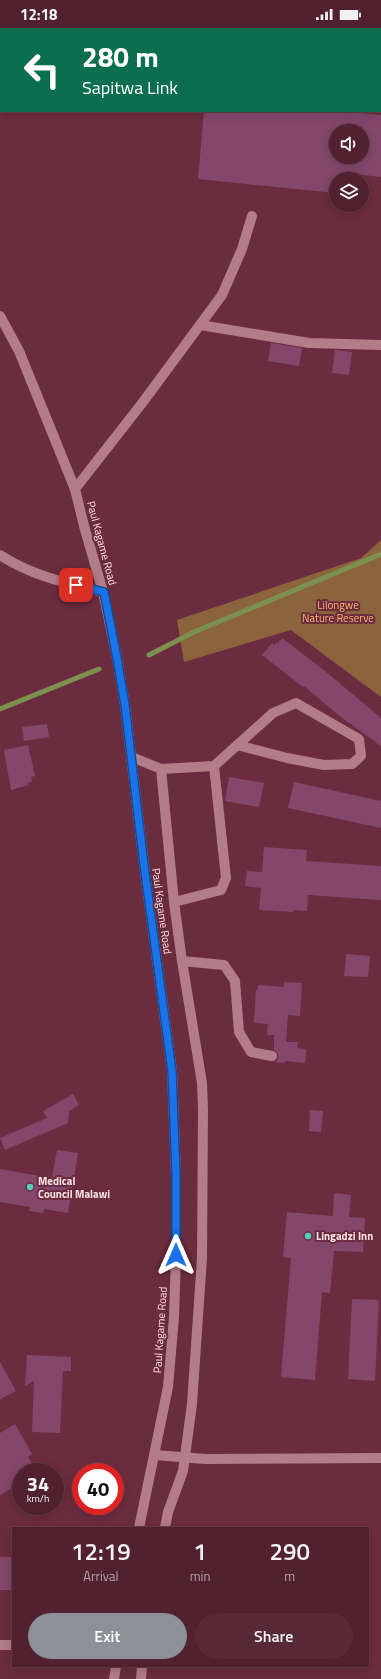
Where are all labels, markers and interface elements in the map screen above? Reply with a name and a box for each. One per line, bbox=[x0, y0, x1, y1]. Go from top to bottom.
text: 12:18 bbox=[20, 3, 57, 26]
text: 280 m bbox=[82, 35, 159, 78]
icon: left bbox=[16, 44, 68, 96]
text: Sapitwa Link bbox=[82, 74, 178, 101]
map controls bbox=[329, 124, 369, 212]
button: sound bbox=[329, 124, 369, 164]
button: layers bbox=[329, 172, 369, 212]
street label: Paul Kagame Road bbox=[83, 499, 121, 587]
pin bbox=[59, 568, 93, 602]
icon: arrive bbox=[65, 574, 87, 596]
park label: Lilongwe Nature Reserve bbox=[302, 597, 374, 626]
street label: Paul Kagame Road bbox=[148, 867, 176, 955]
place label: Medical Council Malawi bbox=[38, 1173, 110, 1202]
marker: Medical Council Malawi bbox=[25, 1182, 35, 1192]
place label: Lingadzi Inn bbox=[316, 1228, 373, 1244]
marker: Lingadzi Inn bbox=[303, 1231, 313, 1241]
position arrow bbox=[155, 1234, 197, 1276]
street label: Paul Kagame Road bbox=[149, 1286, 171, 1374]
speed limit sign: 40 bbox=[72, 1463, 124, 1515]
text: 34 bbox=[27, 1468, 49, 1499]
text: km/h bbox=[27, 1491, 49, 1506]
text: 12:19 bbox=[71, 1533, 131, 1569]
text: 1 bbox=[193, 1533, 207, 1569]
text: 290 bbox=[270, 1533, 310, 1569]
text: Arrival bbox=[83, 1566, 118, 1586]
text: min bbox=[190, 1566, 210, 1586]
text: m bbox=[284, 1566, 295, 1586]
button: Exit bbox=[28, 1613, 187, 1659]
button: Share bbox=[195, 1613, 353, 1659]

